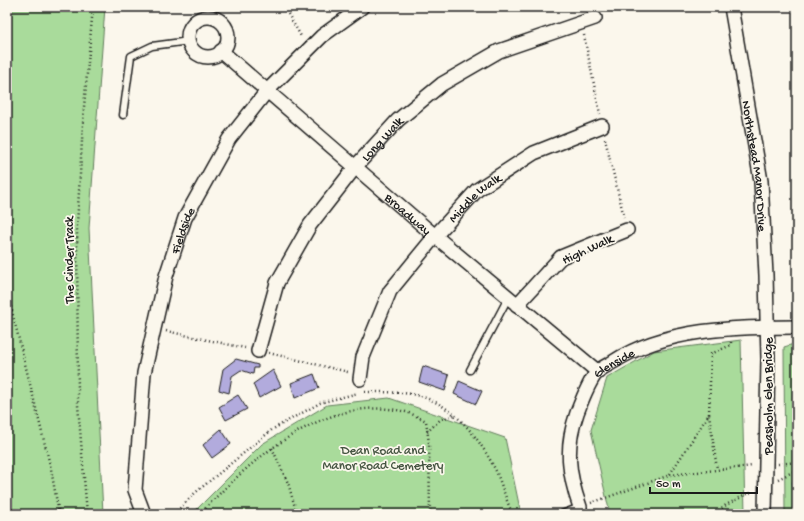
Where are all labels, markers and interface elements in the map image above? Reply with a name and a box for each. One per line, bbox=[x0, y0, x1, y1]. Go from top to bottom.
street label: Northstead Manor Drive bbox=[737, 100, 769, 232]
street label: Long Walk bbox=[359, 113, 408, 165]
street label: Middle Walk bbox=[446, 171, 506, 226]
street label: Broadway bbox=[380, 190, 434, 240]
street label: Fieldside bbox=[168, 205, 200, 257]
street label: The Cinder Track bbox=[63, 215, 78, 304]
street label: High Walk bbox=[560, 231, 617, 269]
street label: Peasholm Glen Bridge bbox=[762, 337, 777, 456]
street label: Glenside bbox=[591, 346, 638, 382]
park label: Dean Road and Manor Road Cemetery bbox=[322, 444, 444, 474]
scale bar bbox=[650, 469, 757, 495]
text: 50 m bbox=[656, 478, 681, 492]

